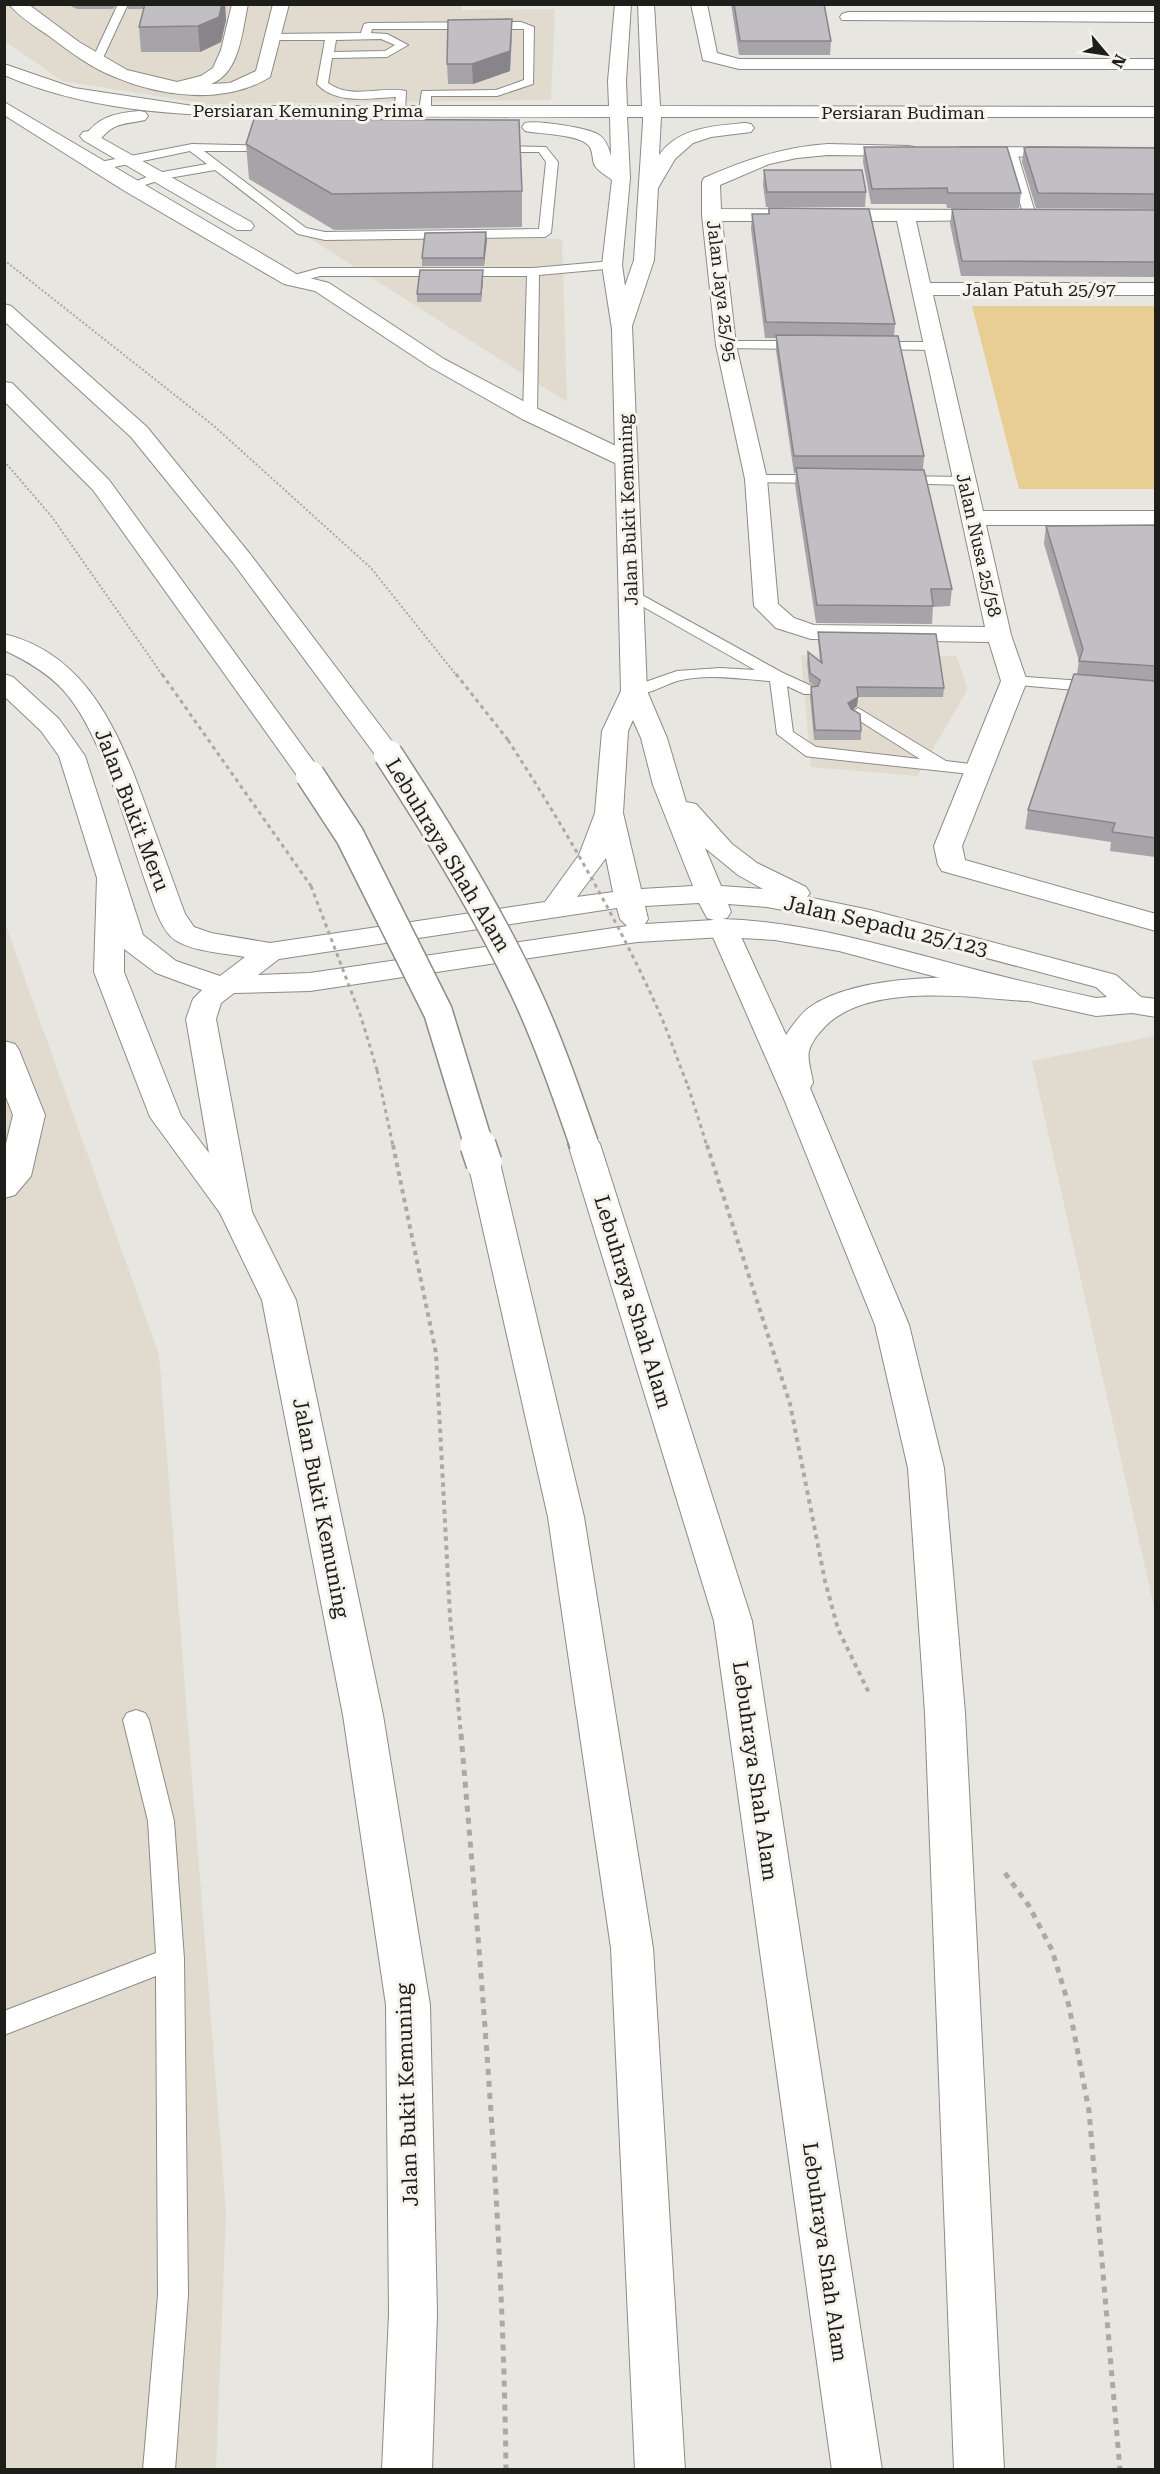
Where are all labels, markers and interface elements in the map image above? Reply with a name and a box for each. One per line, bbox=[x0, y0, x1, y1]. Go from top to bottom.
north arrow bbox=[1076, 24, 1136, 84]
text: N bbox=[1107, 51, 1130, 71]
street label: Persiaran Kemuning Prima bbox=[193, 100, 423, 121]
street label: Persiaran Budiman bbox=[821, 102, 985, 123]
street label: Jalan Jaya 25/95 bbox=[703, 219, 741, 363]
street label: Jalan Patuh 25/97 bbox=[962, 279, 1116, 300]
street label: Jalan Bukit Kemuning bbox=[614, 413, 642, 606]
street label: Jalan Nusa 25/58 bbox=[952, 471, 1006, 619]
street label: Jalan Bukit Meru bbox=[90, 725, 174, 895]
street label: Lebuhraya Shah Alam bbox=[381, 754, 515, 956]
street label: Jalan Sepadu 25/123 bbox=[782, 891, 990, 961]
street label: Lebuhraya Shah Alam bbox=[589, 1193, 677, 1411]
street label: Jalan Bukit Kemuning bbox=[288, 1396, 354, 1620]
street label: Lebuhraya Shah Alam bbox=[728, 1660, 782, 1882]
street label: Jalan Bukit Kemuning bbox=[391, 1983, 423, 2207]
street label: Lebuhraya Shah Alam bbox=[798, 2141, 852, 2363]

